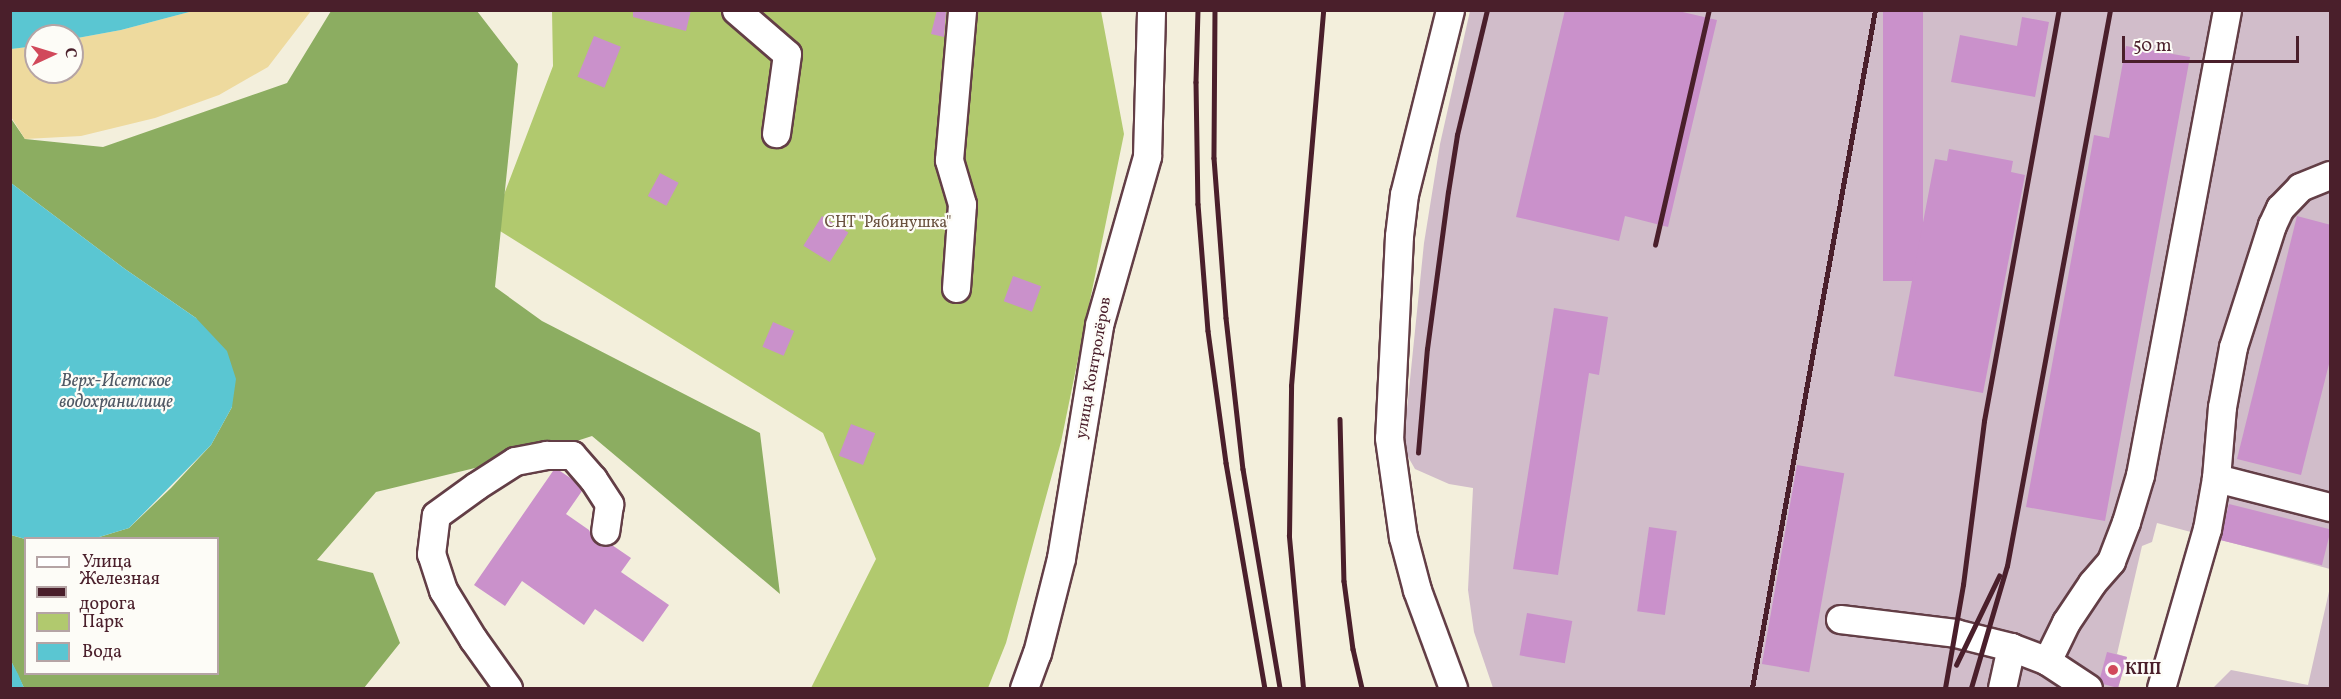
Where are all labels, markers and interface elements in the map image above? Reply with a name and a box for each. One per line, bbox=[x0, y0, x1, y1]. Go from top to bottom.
north arrow bbox=[24, 24, 84, 84]
scale bar bbox=[2125, 24, 2302, 62]
text: 50 m bbox=[2133, 34, 2172, 59]
text: С bbox=[59, 47, 81, 59]
park label: СНТ "Рябинушка" bbox=[824, 213, 952, 233]
street label: улица Контролёров bbox=[1072, 295, 1116, 441]
water label: Верх-Исетское водохранилище bbox=[59, 372, 173, 415]
legend bbox=[24, 537, 219, 675]
text: Улица bbox=[82, 550, 132, 575]
text: Железная дорога bbox=[79, 567, 160, 617]
text: Парк bbox=[82, 610, 124, 635]
text: Вода bbox=[82, 640, 122, 665]
place label: КПП bbox=[2125, 660, 2161, 680]
marker: КПП bbox=[2106, 663, 2120, 677]

